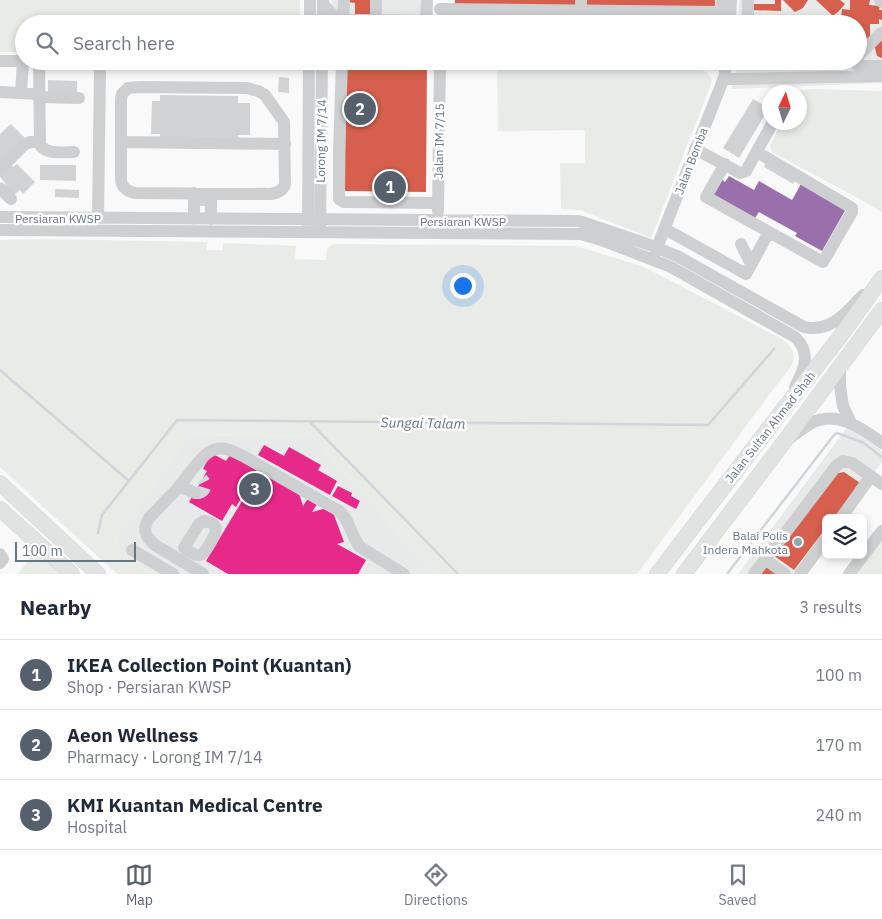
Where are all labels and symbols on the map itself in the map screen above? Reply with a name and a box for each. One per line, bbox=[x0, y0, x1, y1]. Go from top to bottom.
north arrow bbox=[762, 85, 807, 130]
pin: 2 bbox=[344, 90, 376, 128]
street label: Lorong IM 7/14 bbox=[313, 99, 329, 183]
street label: Jalan IM 7/15 bbox=[431, 103, 447, 179]
street label: Jalan Bomba bbox=[671, 125, 711, 196]
pin: 1 bbox=[374, 168, 406, 206]
street label: Persiaran KWSP bbox=[15, 211, 101, 226]
street label: Persiaran KWSP bbox=[420, 214, 506, 229]
your location bbox=[450, 273, 476, 299]
street label: Jalan Sultan Ahmad Shah bbox=[722, 368, 818, 486]
water label: Sungai Talam bbox=[380, 413, 466, 433]
pin: 3 bbox=[239, 470, 271, 508]
place label: Balai Polis Indera Mahkota bbox=[703, 528, 789, 557]
marker: Balai Polis Indera Mahkota bbox=[792, 536, 804, 548]
scale bar bbox=[15, 539, 136, 562]

